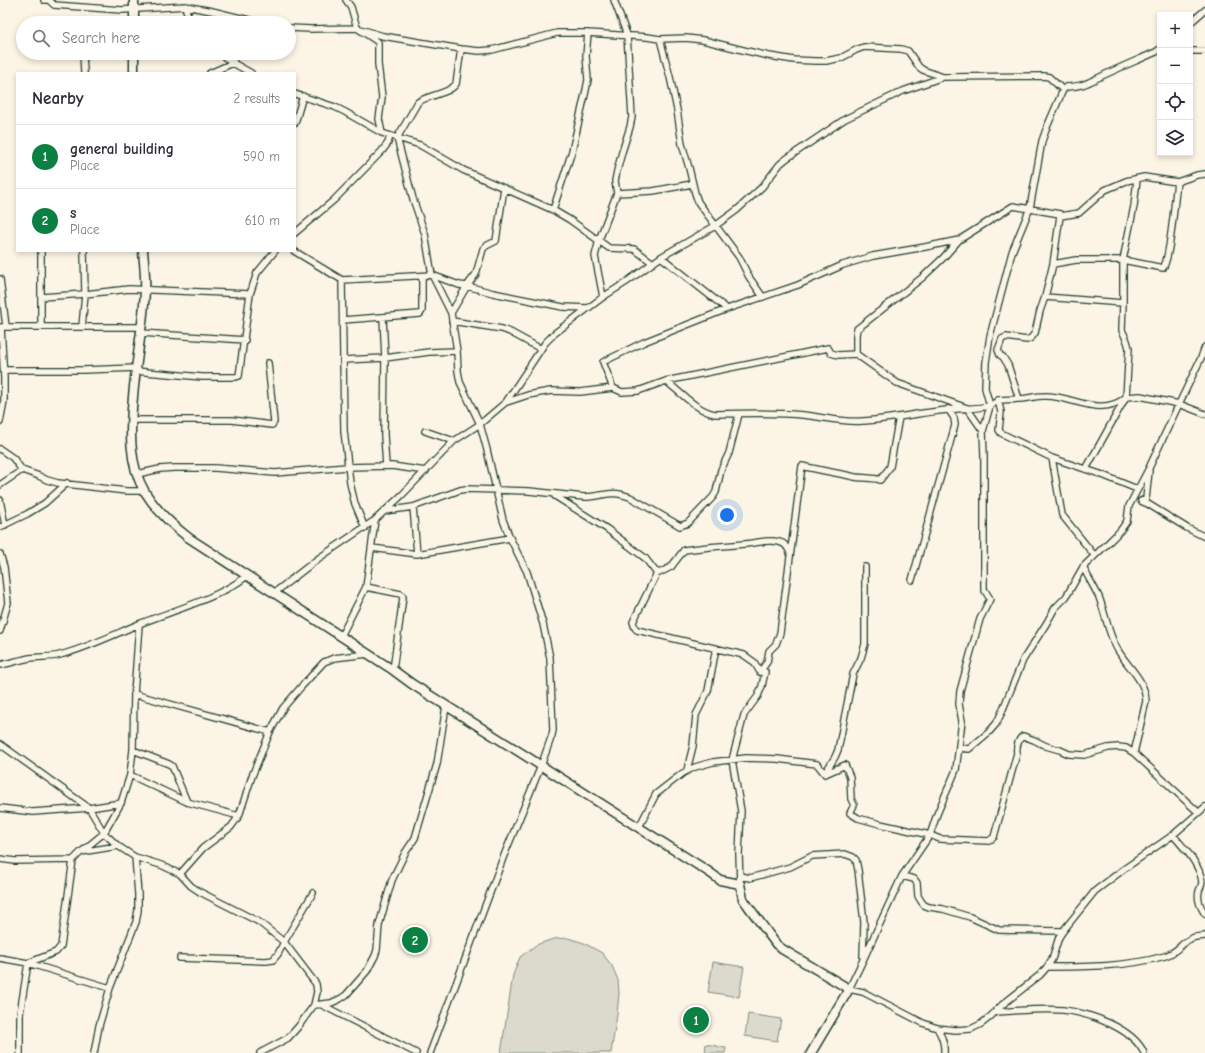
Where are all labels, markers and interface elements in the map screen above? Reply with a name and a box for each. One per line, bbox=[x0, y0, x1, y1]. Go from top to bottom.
map controls bbox=[1157, 12, 1193, 156]
button: + bbox=[1157, 12, 1193, 48]
search box bbox=[16, 16, 296, 60]
icon: search bbox=[30, 27, 52, 49]
text: Search here bbox=[62, 29, 140, 47]
button: − bbox=[1157, 48, 1193, 84]
button: locate bbox=[1157, 84, 1193, 120]
text: Nearby bbox=[32, 89, 83, 108]
text: 2 results bbox=[233, 91, 280, 106]
button: layers bbox=[1157, 120, 1193, 156]
text: general building bbox=[70, 140, 174, 158]
text: 1 bbox=[42, 149, 48, 164]
text: 590 m bbox=[243, 149, 280, 164]
text: Place bbox=[70, 158, 100, 173]
text: s bbox=[70, 204, 76, 222]
text: 2 bbox=[42, 213, 48, 228]
text: 610 m bbox=[245, 213, 280, 228]
text: Place bbox=[70, 222, 100, 237]
your location bbox=[717, 505, 737, 525]
pin: 2 bbox=[402, 925, 428, 955]
pin: 1 bbox=[683, 1005, 709, 1035]

